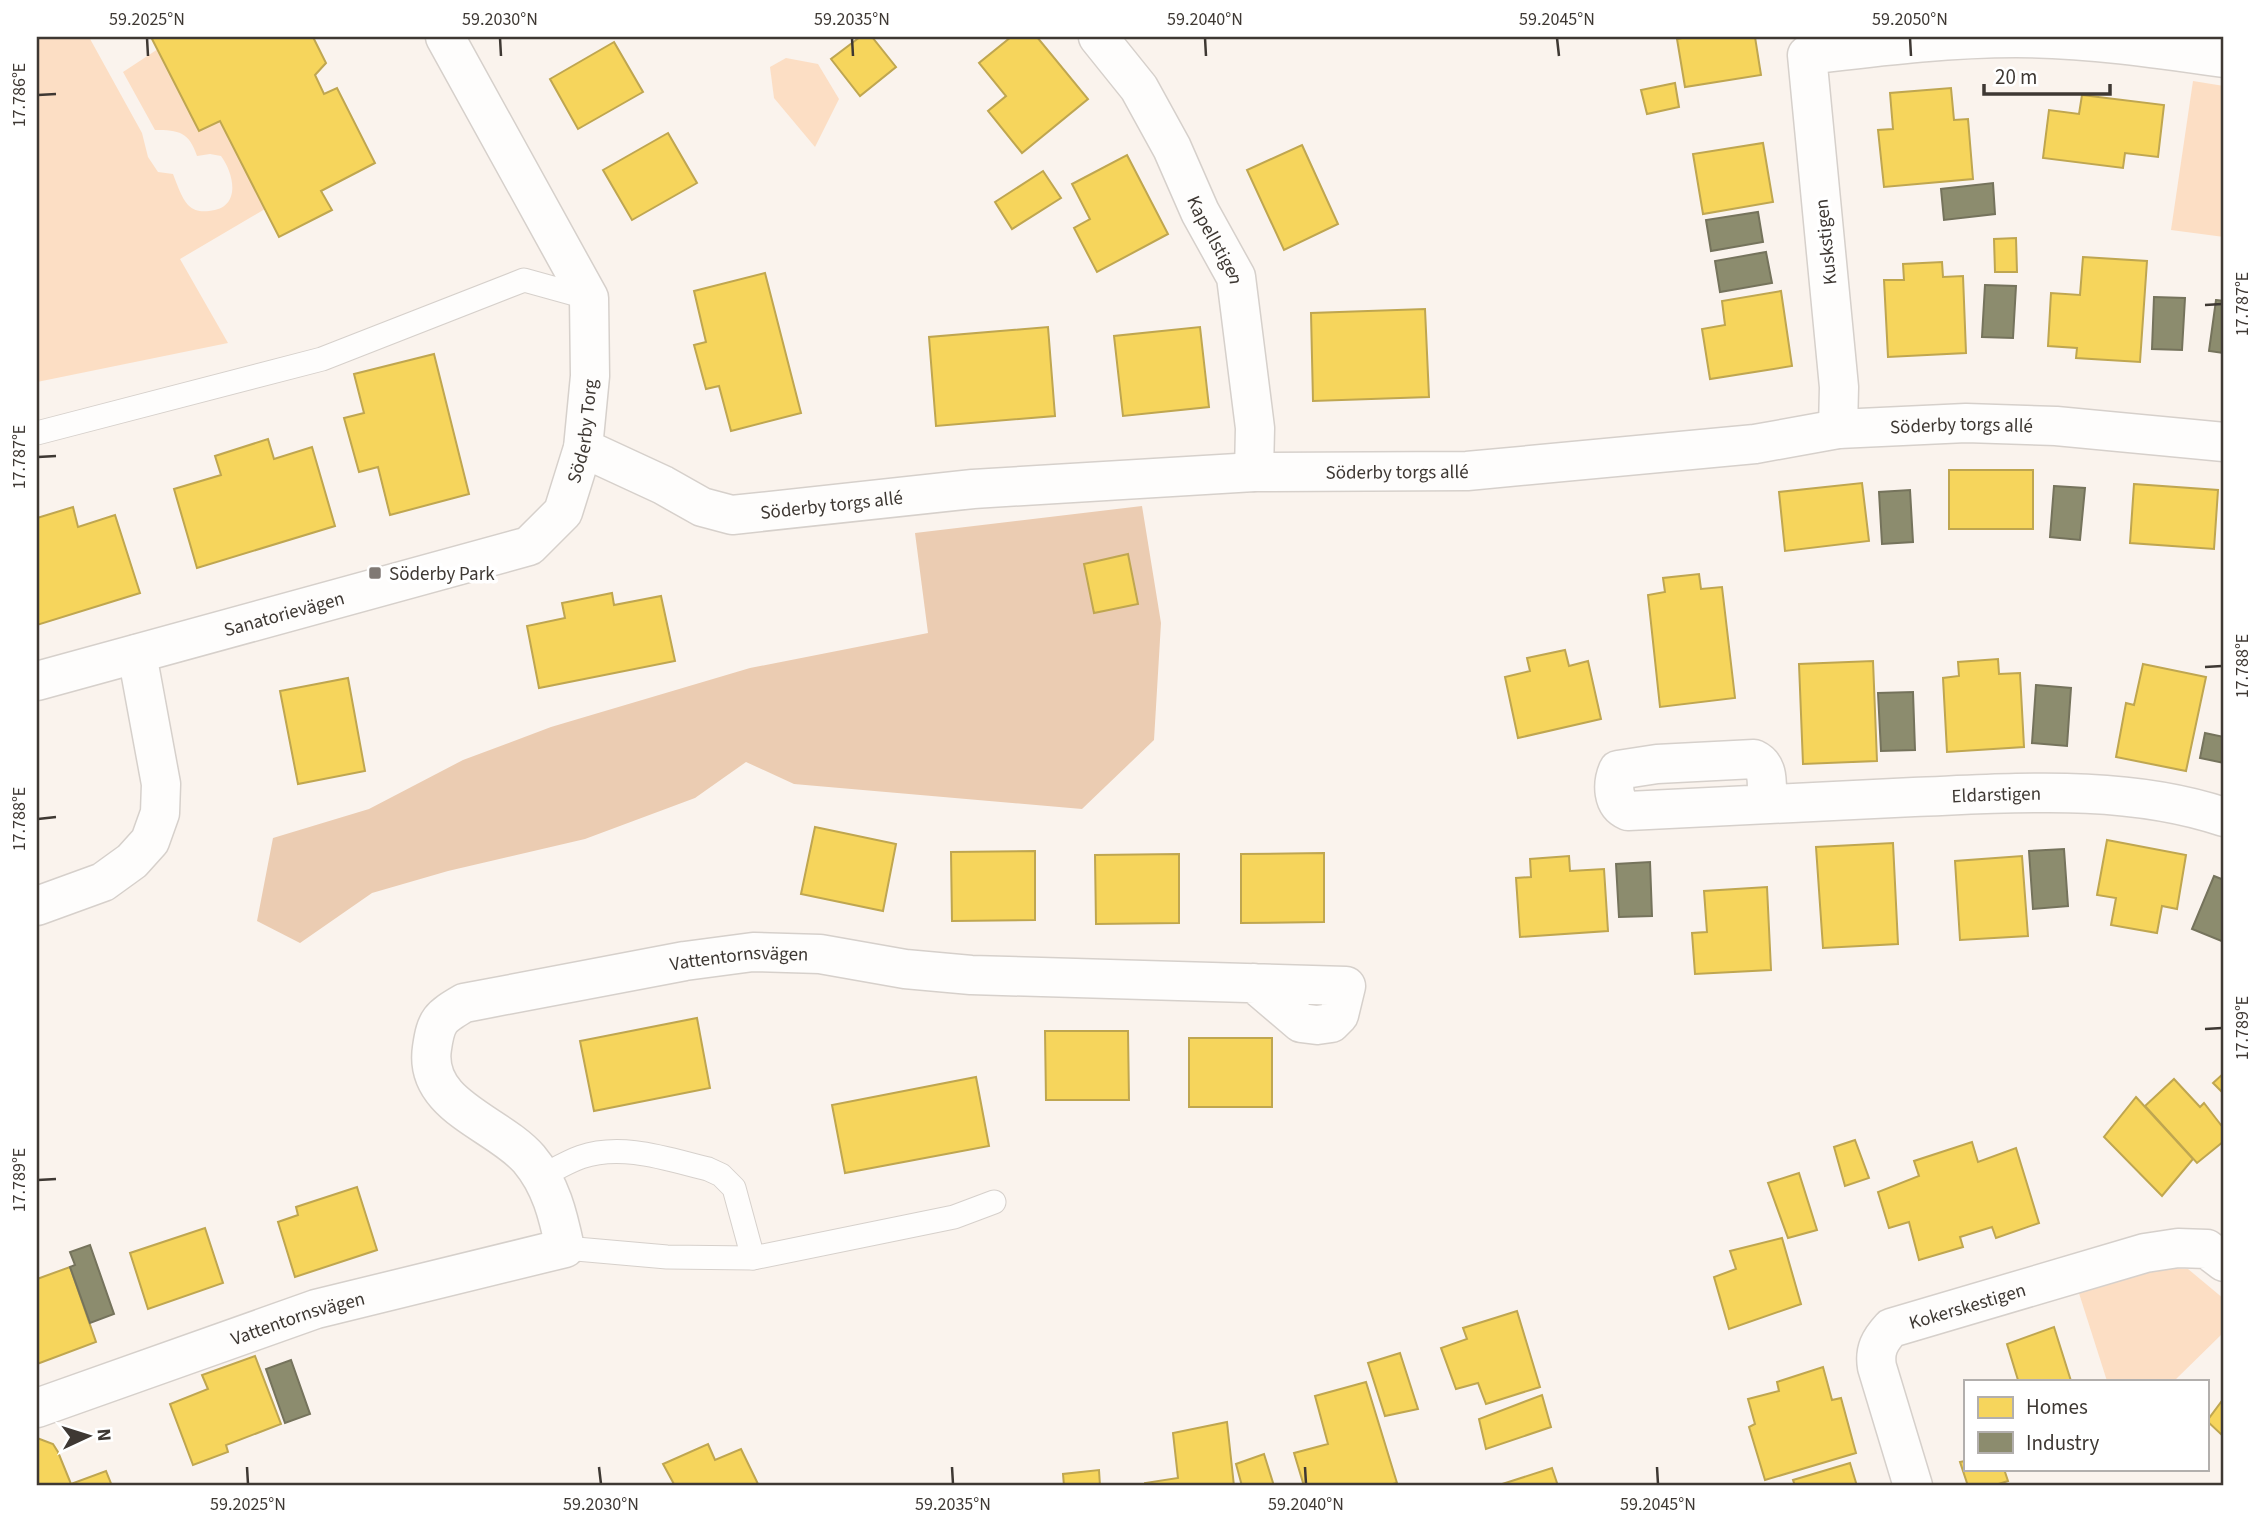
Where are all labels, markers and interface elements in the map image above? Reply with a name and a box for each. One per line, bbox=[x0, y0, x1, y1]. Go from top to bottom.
text: 59.2025°N bbox=[109, 7, 185, 32]
text: 59.2030°N bbox=[462, 7, 538, 32]
text: 59.2035°N bbox=[814, 7, 890, 32]
text: 59.2040°N bbox=[1167, 7, 1243, 32]
text: 59.2045°N bbox=[1519, 7, 1595, 32]
text: 59.2050°N bbox=[1872, 7, 1948, 32]
scale bar bbox=[1984, 52, 2110, 96]
text: 20 m bbox=[1995, 62, 2037, 92]
text: 17.786°E bbox=[7, 63, 32, 127]
street label: Kapellstigen bbox=[1179, 192, 1249, 286]
street label: Kuskstigen bbox=[1809, 198, 1844, 286]
text: 17.787°E bbox=[2230, 272, 2255, 336]
street label: Söderby Torg bbox=[561, 377, 605, 487]
street label: Söderby torgs allé bbox=[1889, 411, 2033, 442]
text: 17.787°E bbox=[7, 425, 32, 489]
street label: Söderby torgs allé bbox=[1325, 459, 1469, 487]
street label: Söderby torgs allé bbox=[759, 485, 904, 527]
place label: Söderby Park bbox=[389, 561, 495, 588]
marker: Söderby Park bbox=[367, 565, 383, 581]
street label: Sanatorievägen bbox=[221, 585, 348, 644]
text: 17.788°E bbox=[2230, 634, 2255, 698]
street label: Eldarstigen bbox=[1951, 781, 2041, 810]
text: 17.788°E bbox=[7, 787, 32, 851]
street label: Vattentornsvägen bbox=[668, 940, 809, 979]
text: 17.789°E bbox=[2230, 996, 2255, 1060]
text: 17.789°E bbox=[7, 1148, 32, 1212]
street label: Kokerskestigen bbox=[1906, 1277, 2029, 1337]
street label: Vattentornsvägen bbox=[227, 1286, 368, 1353]
legend bbox=[1964, 1380, 2208, 1470]
text: Homes bbox=[2026, 1392, 2088, 1422]
north arrow bbox=[52, 1400, 122, 1470]
text: N bbox=[90, 1428, 117, 1442]
text: Industry bbox=[2026, 1428, 2099, 1458]
text: 59.2025°N bbox=[210, 1492, 286, 1517]
text: 59.2030°N bbox=[563, 1492, 639, 1517]
text: 59.2035°N bbox=[915, 1492, 991, 1517]
text: 59.2040°N bbox=[1268, 1492, 1344, 1517]
text: 59.2045°N bbox=[1620, 1492, 1696, 1517]

